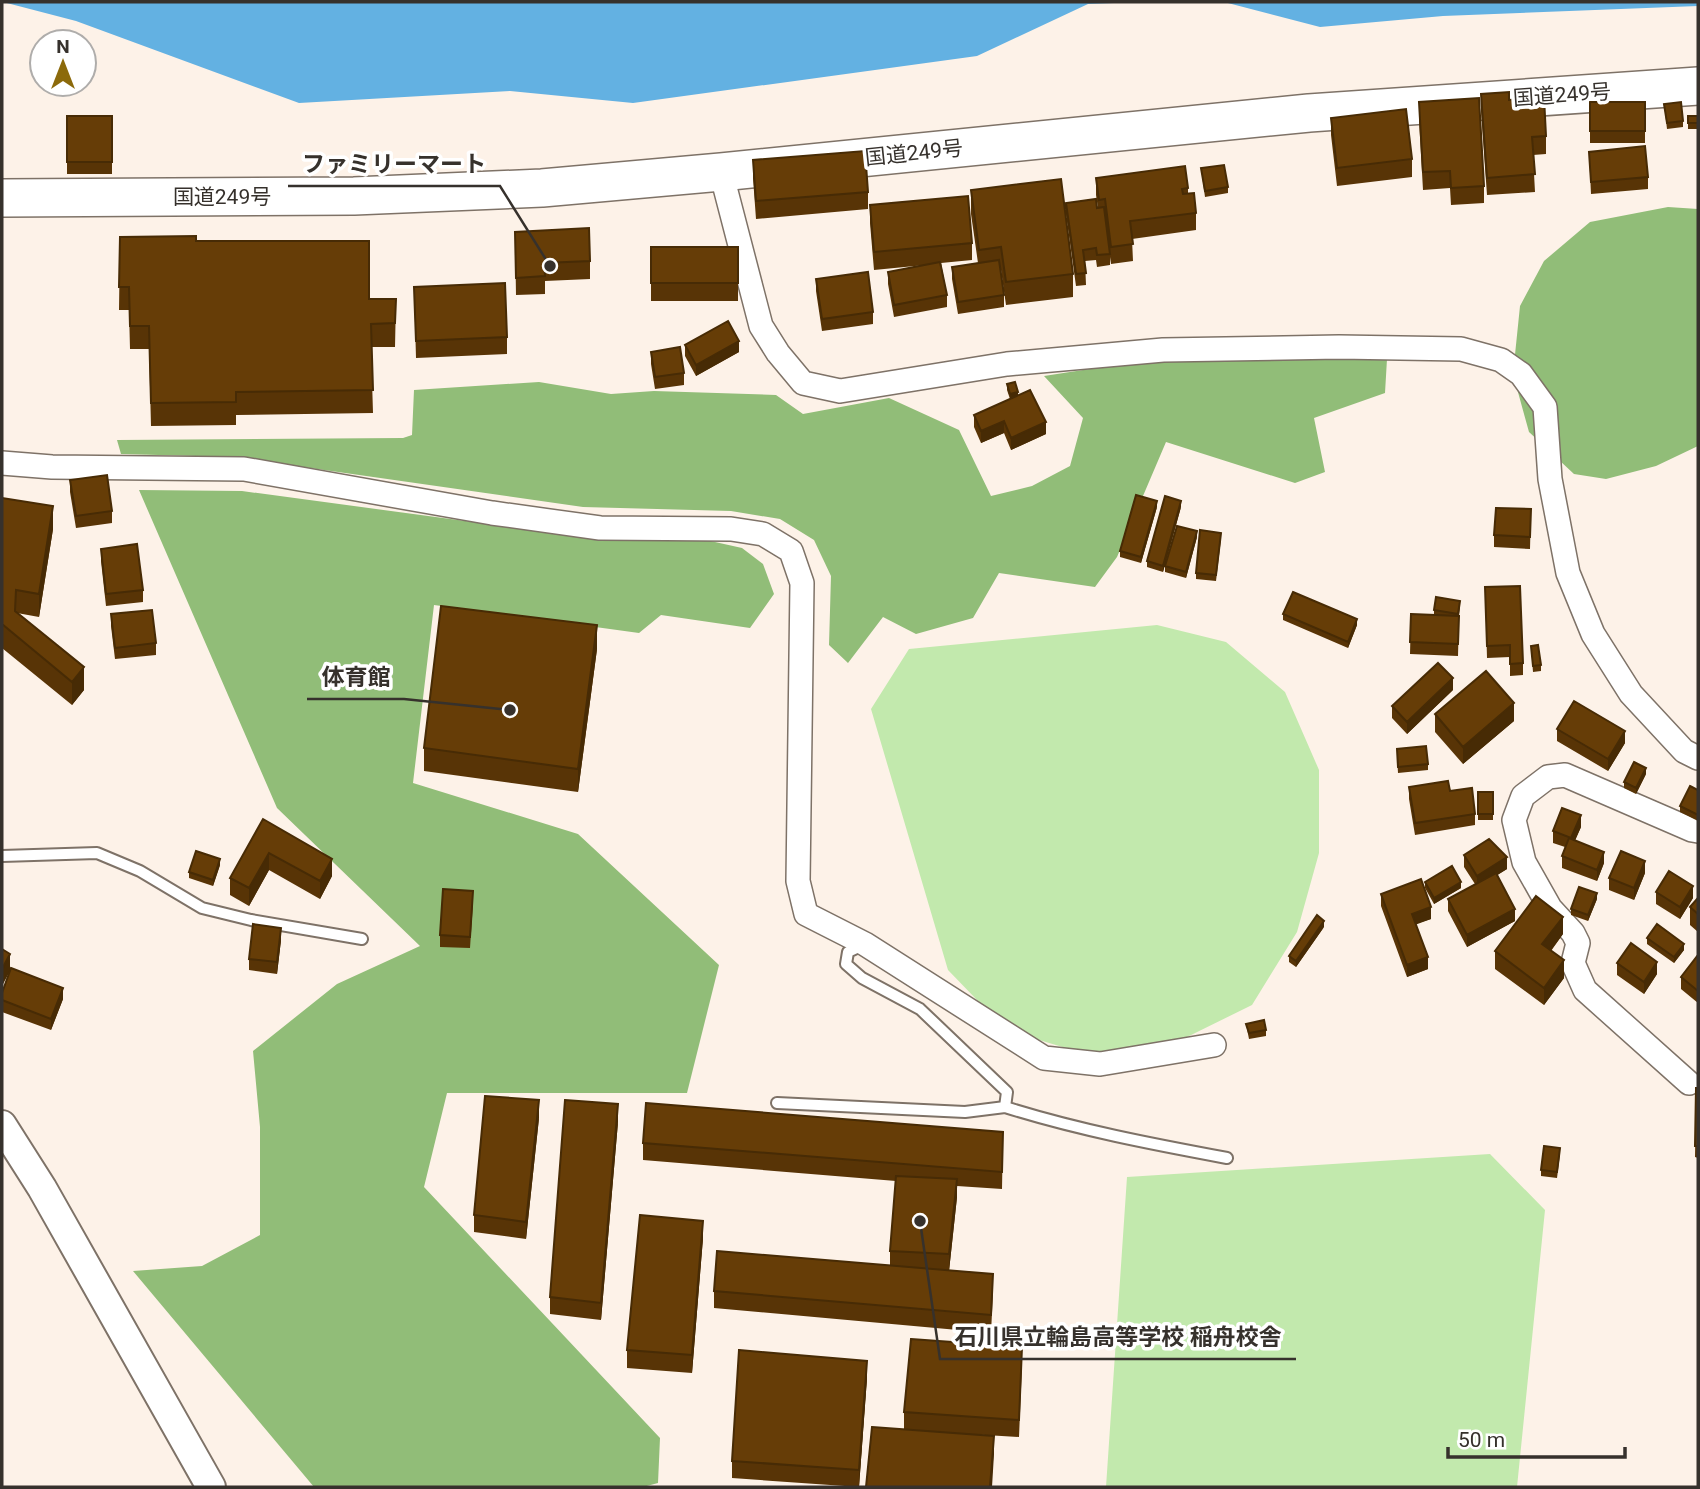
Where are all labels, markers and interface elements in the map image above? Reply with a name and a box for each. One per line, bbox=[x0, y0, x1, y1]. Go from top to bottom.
north arrow bbox=[28, 28, 98, 98]
text: N bbox=[56, 35, 70, 58]
street label: 国道249号 bbox=[1512, 80, 1612, 110]
street label: 国道249号 bbox=[864, 136, 964, 170]
callout: ファミリーマート bbox=[288, 142, 500, 186]
text: ファミリーマート bbox=[302, 151, 486, 178]
street label: 国道249号 bbox=[173, 185, 271, 209]
callout: 体育館 bbox=[307, 655, 404, 699]
text: 体育館 bbox=[322, 664, 391, 691]
callout: 石川県立輪島高等学校 稲舟校舎 bbox=[940, 1315, 1296, 1359]
text: 石川県立輪島高等学校 稲舟校舎 bbox=[954, 1324, 1282, 1351]
scale bar bbox=[1448, 1416, 1625, 1460]
text: 50 m bbox=[1458, 1428, 1505, 1452]

